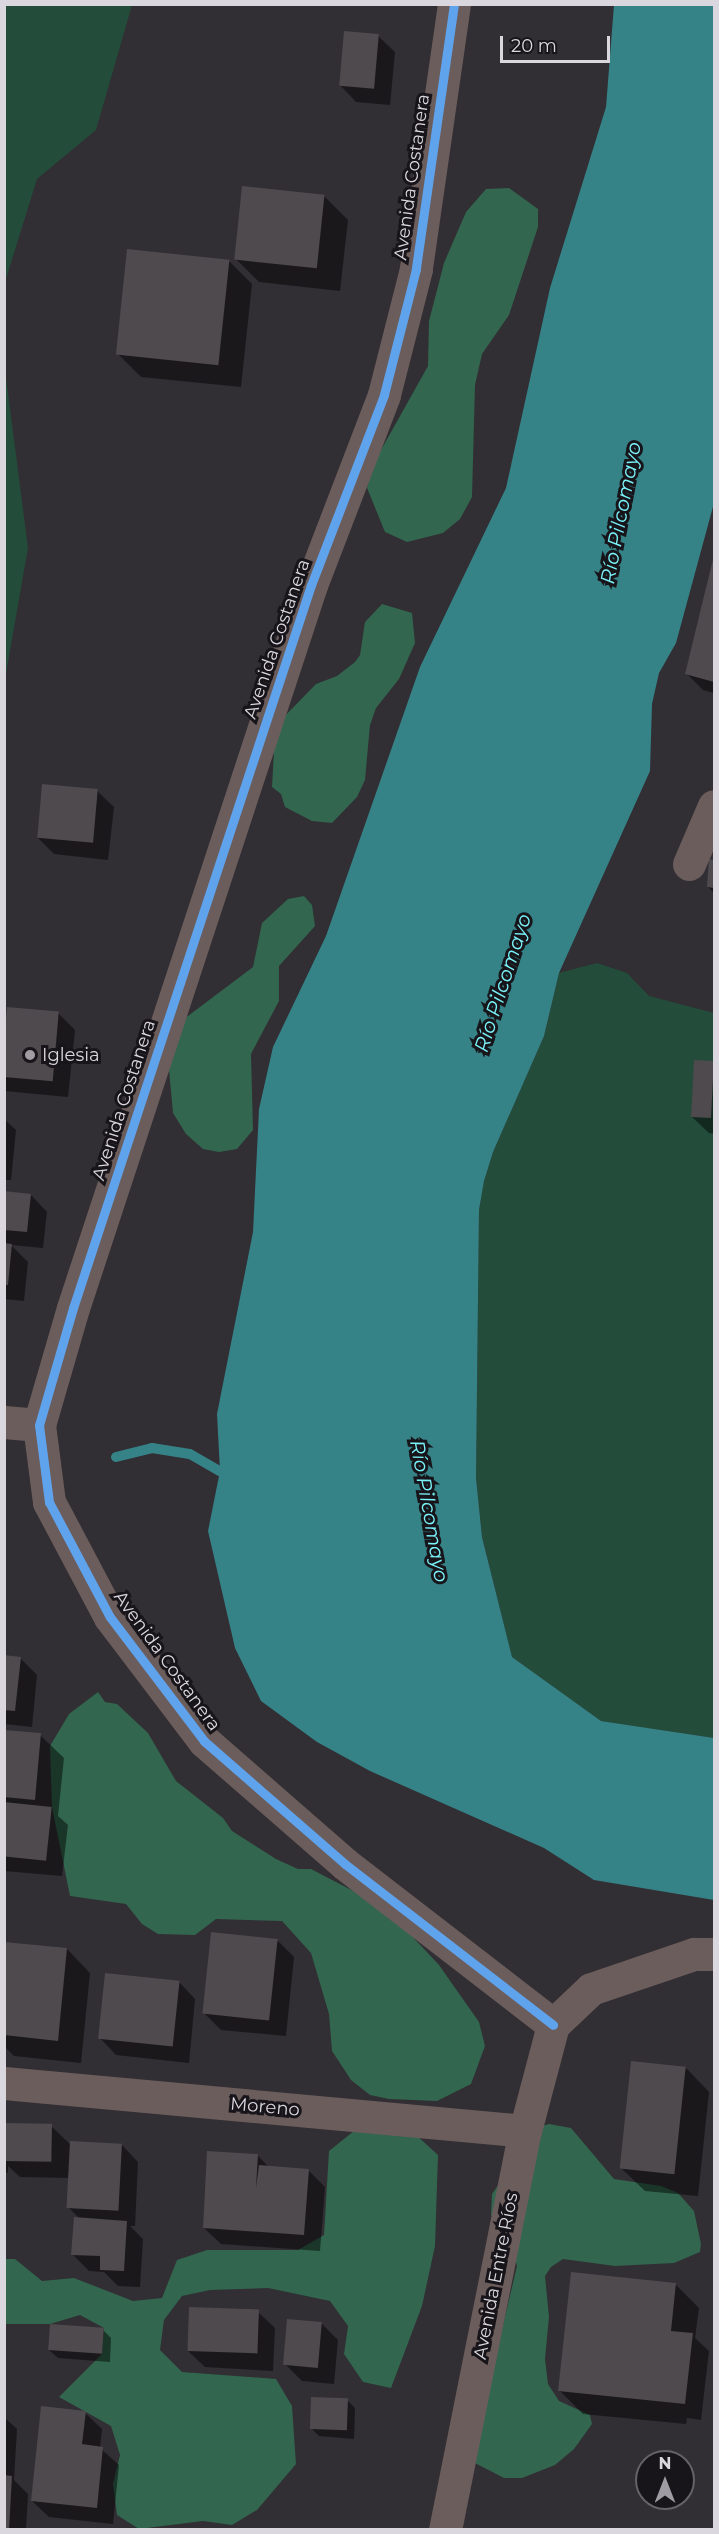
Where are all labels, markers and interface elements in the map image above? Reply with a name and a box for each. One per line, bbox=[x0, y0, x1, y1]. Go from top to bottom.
scale bar bbox=[503, 24, 612, 62]
text: 20 m bbox=[511, 35, 557, 57]
street label: Avenida Costanera bbox=[390, 93, 434, 261]
water label: Río Pilcomayo bbox=[595, 440, 647, 586]
street label: Avenida Costanera bbox=[240, 556, 314, 722]
water label: Río Pilcomayo bbox=[469, 911, 537, 1055]
street label: Avenida Costanera bbox=[88, 1017, 160, 1183]
place label: Iglesia bbox=[42, 1044, 100, 1066]
marker: Iglesia bbox=[23, 1048, 37, 1062]
water label: Río Pilcomayo bbox=[405, 1438, 453, 1584]
street label: Avenida Costanera bbox=[109, 1587, 225, 1735]
street label: Moreno bbox=[229, 2093, 301, 2121]
street label: Avenida Entre Ríos bbox=[469, 2191, 523, 2361]
north arrow bbox=[635, 2450, 695, 2510]
text: N bbox=[659, 2454, 671, 2473]

